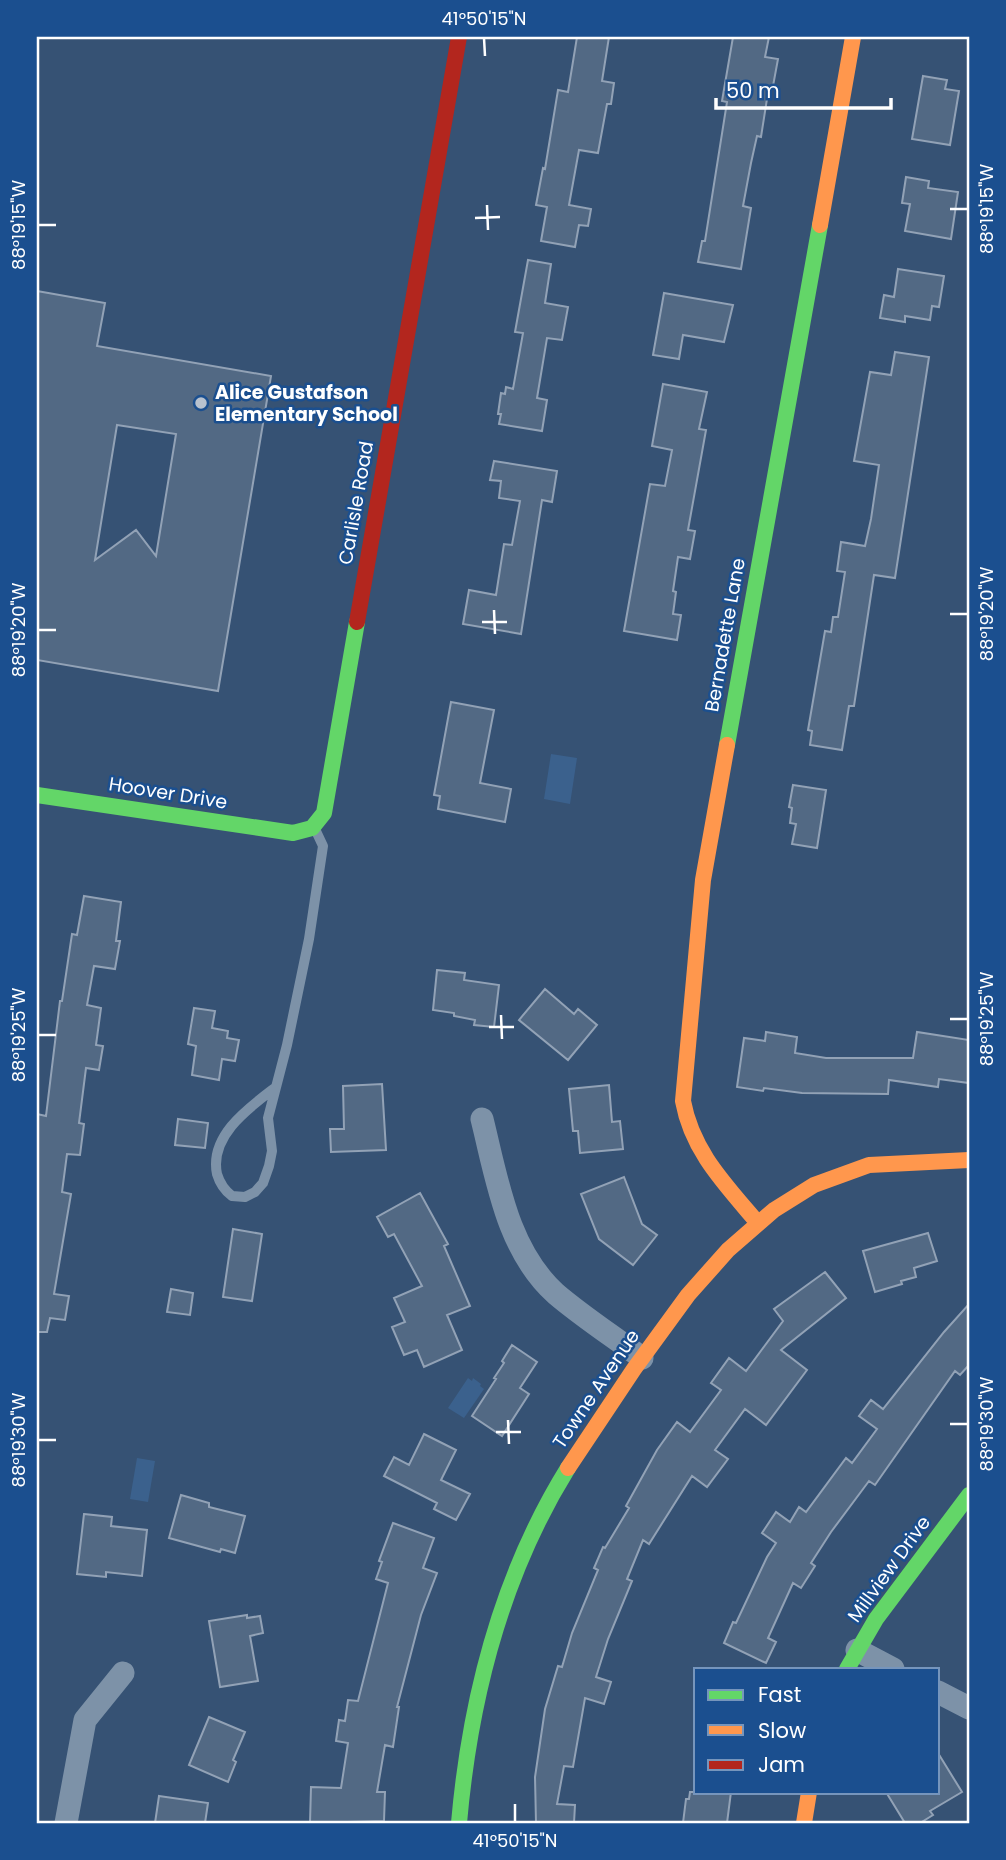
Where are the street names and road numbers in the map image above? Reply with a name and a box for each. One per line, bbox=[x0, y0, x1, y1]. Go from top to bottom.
street label: Carlisle Road bbox=[332, 439, 380, 567]
street label: Bernadette Lane bbox=[698, 556, 752, 714]
street label: Hoover Drive bbox=[107, 770, 229, 816]
street label: Towne Avenue bbox=[546, 1324, 646, 1454]
street label: Millview Drive bbox=[841, 1510, 937, 1628]

